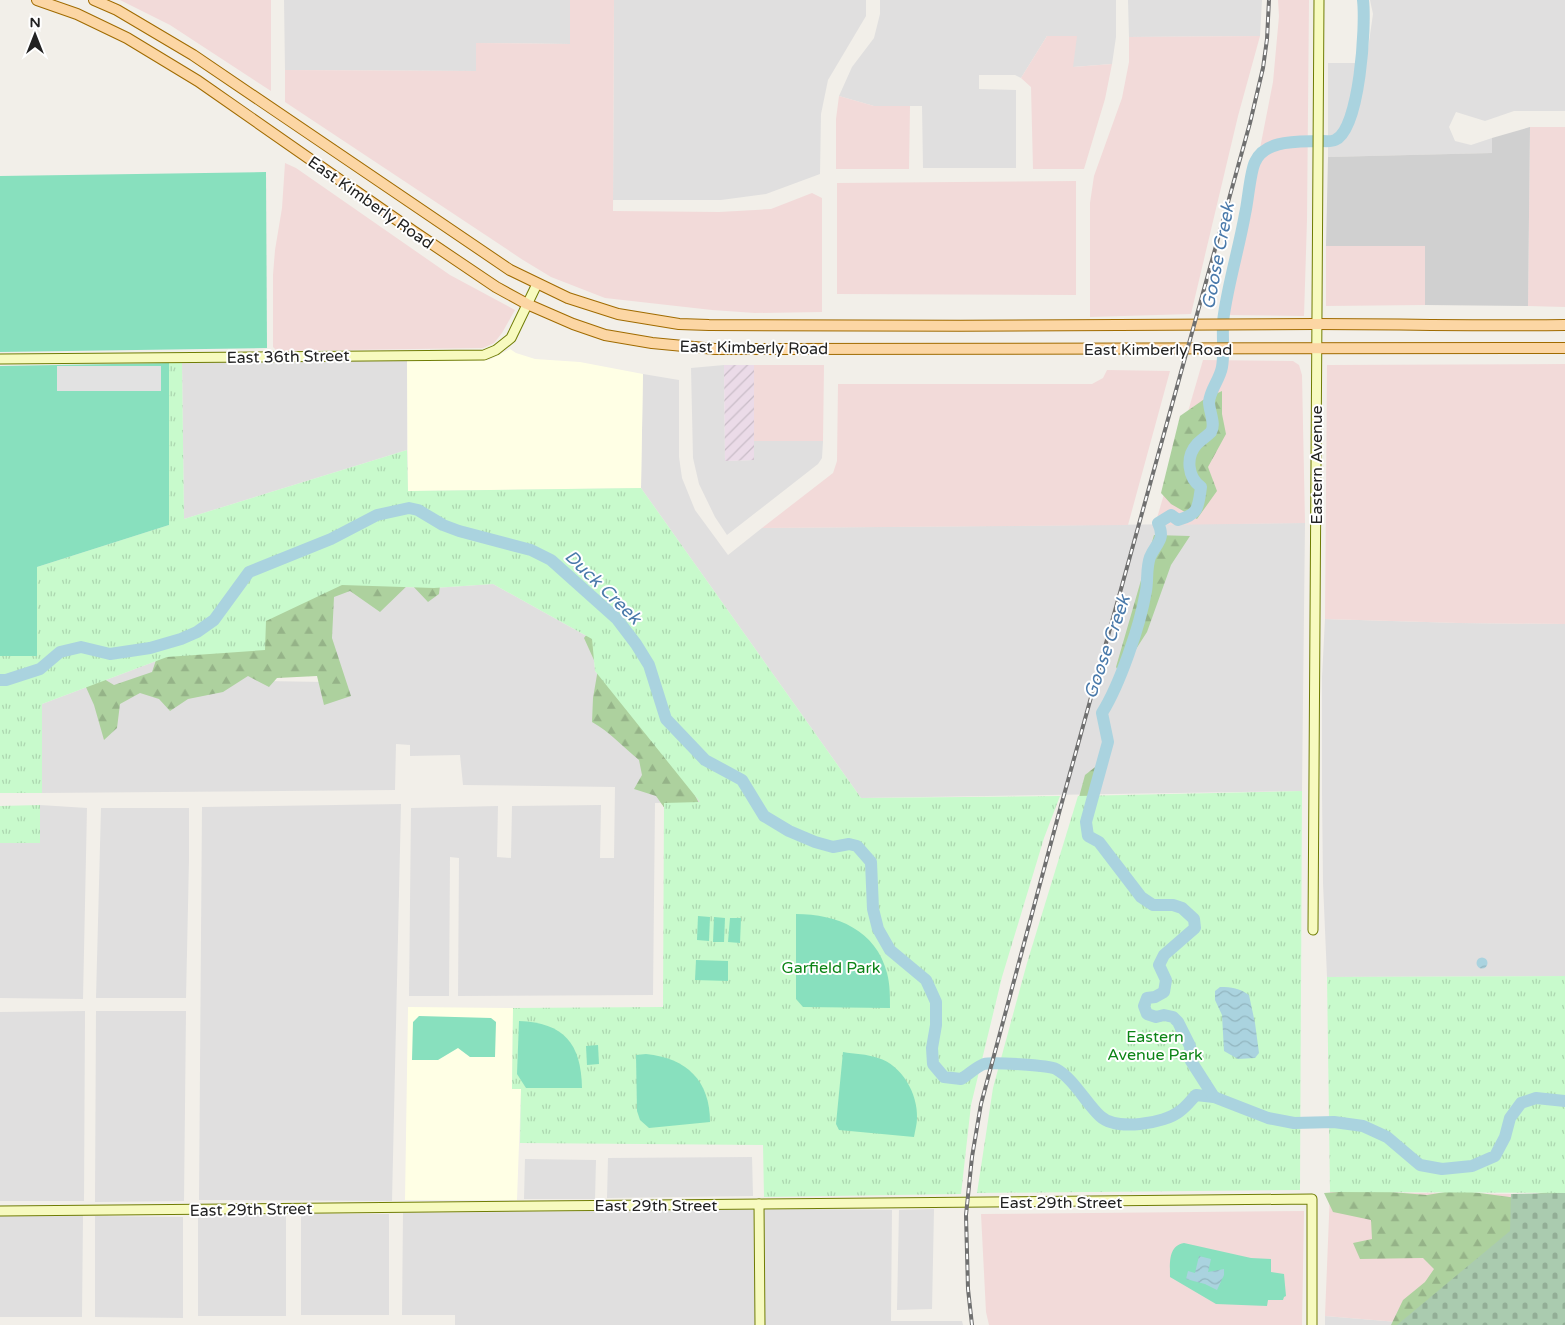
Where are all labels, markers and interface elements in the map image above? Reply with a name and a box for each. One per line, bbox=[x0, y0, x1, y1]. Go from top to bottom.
north arrow bbox=[10, 10, 60, 60]
text: N bbox=[29, 14, 41, 31]
street label: East Kimberly Road bbox=[304, 152, 437, 254]
water label: Goose Creek bbox=[1197, 200, 1239, 311]
street label: East Kimberly Road bbox=[680, 337, 828, 359]
street label: East Kimberly Road bbox=[1084, 340, 1232, 360]
street label: East 36th Street bbox=[226, 346, 350, 368]
street label: Eastern Avenue bbox=[1307, 405, 1327, 525]
water label: Duck Creek bbox=[560, 545, 647, 630]
water label: Goose Creek bbox=[1079, 591, 1135, 702]
park label: Garfield Park bbox=[782, 958, 881, 978]
park label: Eastern Avenue Park bbox=[1107, 1027, 1203, 1065]
street label: East 29th Street bbox=[1000, 1193, 1122, 1213]
street label: East 29th Street bbox=[595, 1196, 717, 1216]
street label: East 29th Street bbox=[189, 1199, 313, 1221]

